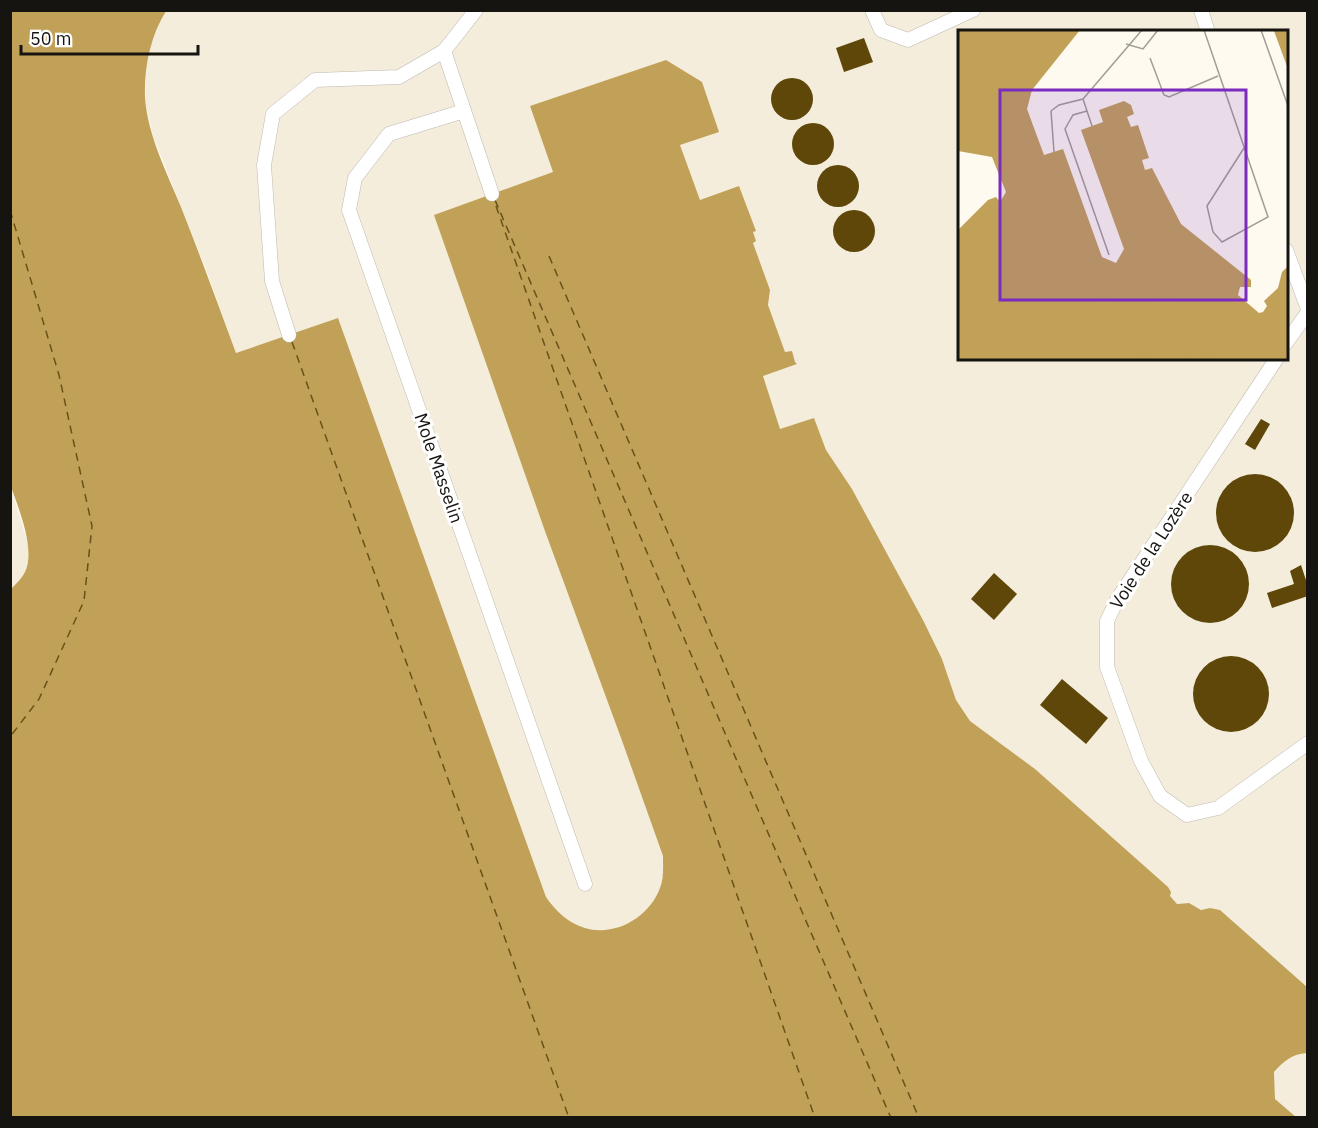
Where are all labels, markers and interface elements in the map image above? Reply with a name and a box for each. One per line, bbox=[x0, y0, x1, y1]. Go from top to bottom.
scale bar bbox=[21, 18, 198, 56]
text: 50 m bbox=[30, 27, 72, 50]
inset map bbox=[958, 30, 1288, 360]
street label: Mole Masselin bbox=[409, 410, 469, 526]
street label: Voie de la Lozère bbox=[1104, 487, 1198, 613]

